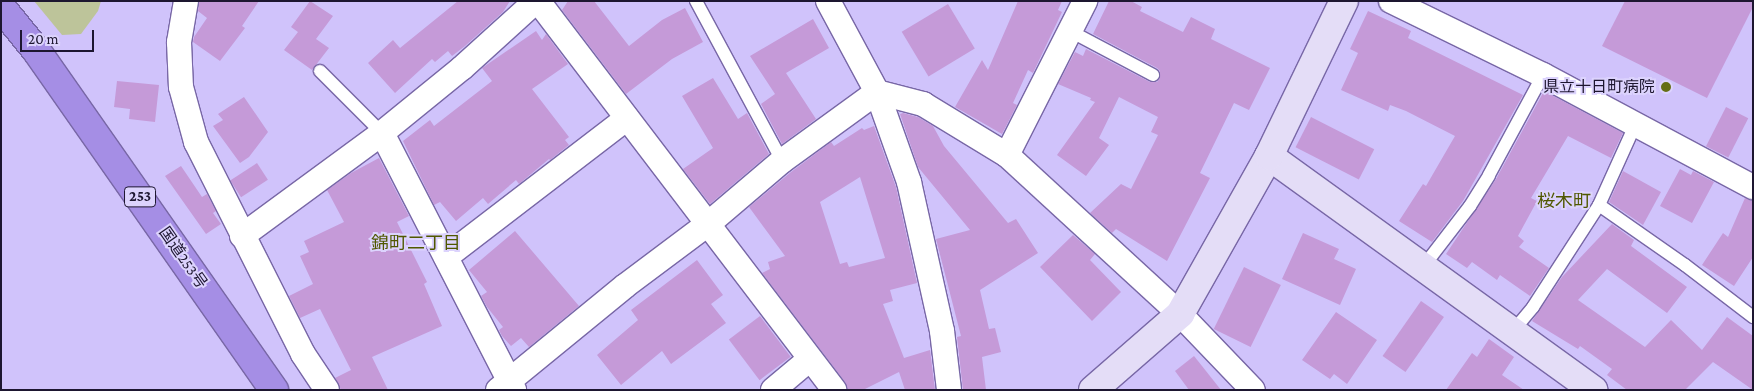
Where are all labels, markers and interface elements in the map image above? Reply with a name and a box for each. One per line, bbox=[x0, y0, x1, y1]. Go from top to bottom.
scale bar bbox=[22, 20, 96, 52]
text: 20 m bbox=[28, 31, 59, 47]
place label: 県立十日町病院 bbox=[1543, 77, 1655, 97]
marker: 県立十日町病院 bbox=[1659, 80, 1673, 94]
road number: 253 bbox=[124, 184, 156, 210]
district label: 桜木町 bbox=[1537, 190, 1591, 212]
street label: 国道253号 bbox=[155, 224, 211, 292]
district label: 錦町二丁目 bbox=[371, 232, 461, 254]

